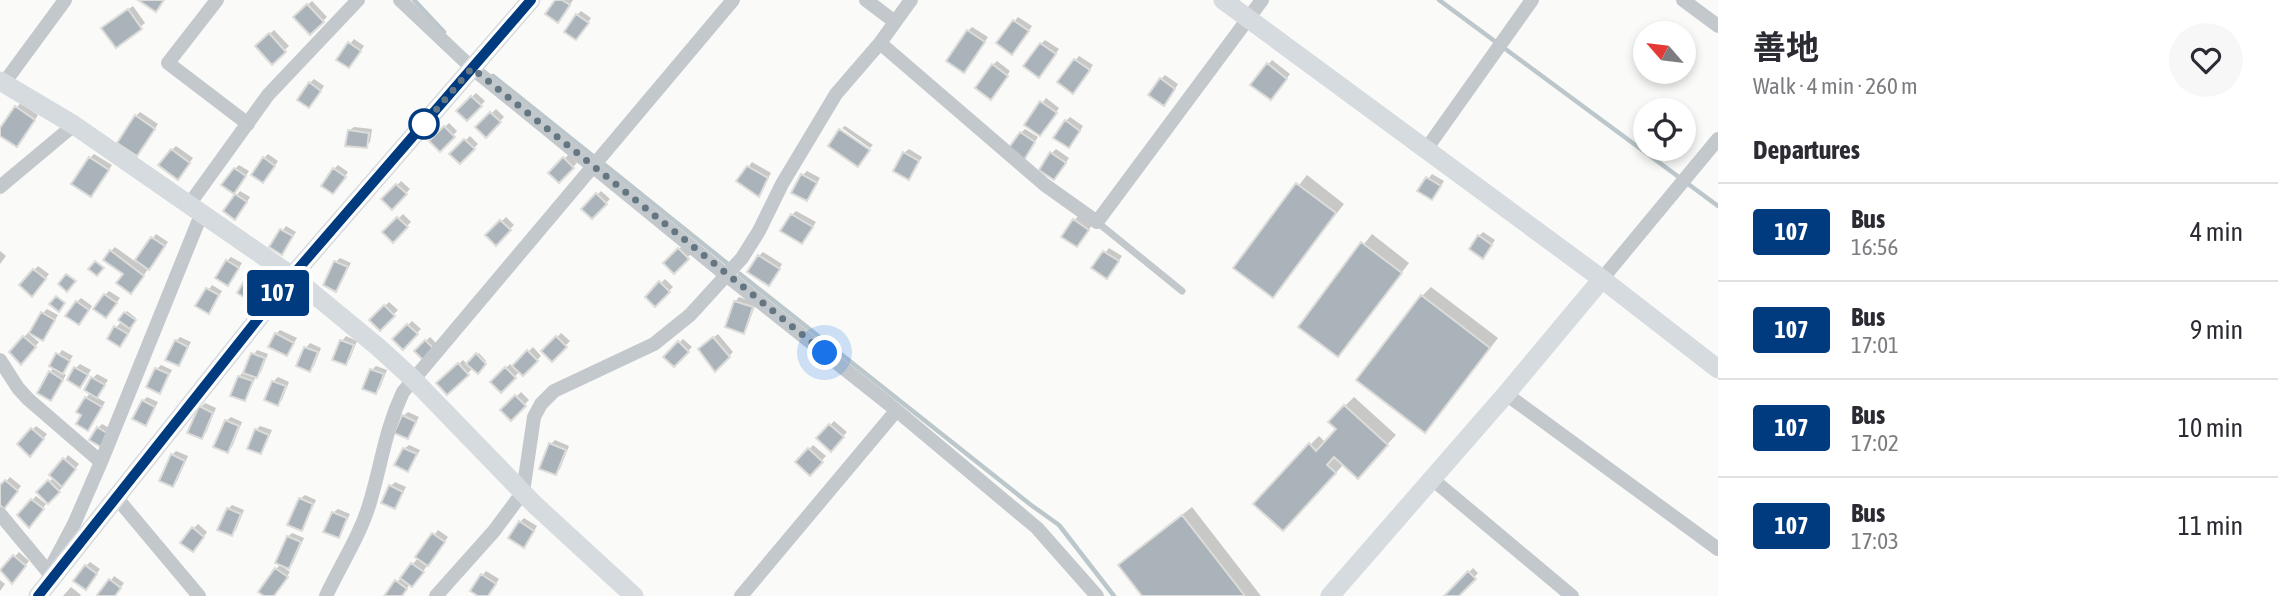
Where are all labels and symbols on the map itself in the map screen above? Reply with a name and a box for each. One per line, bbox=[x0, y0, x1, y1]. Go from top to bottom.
north arrow bbox=[1633, 21, 1696, 84]
unlabelled marker bbox=[409, 109, 439, 139]
line badge: 107 bbox=[238, 270, 318, 316]
your location bbox=[807, 335, 842, 370]

